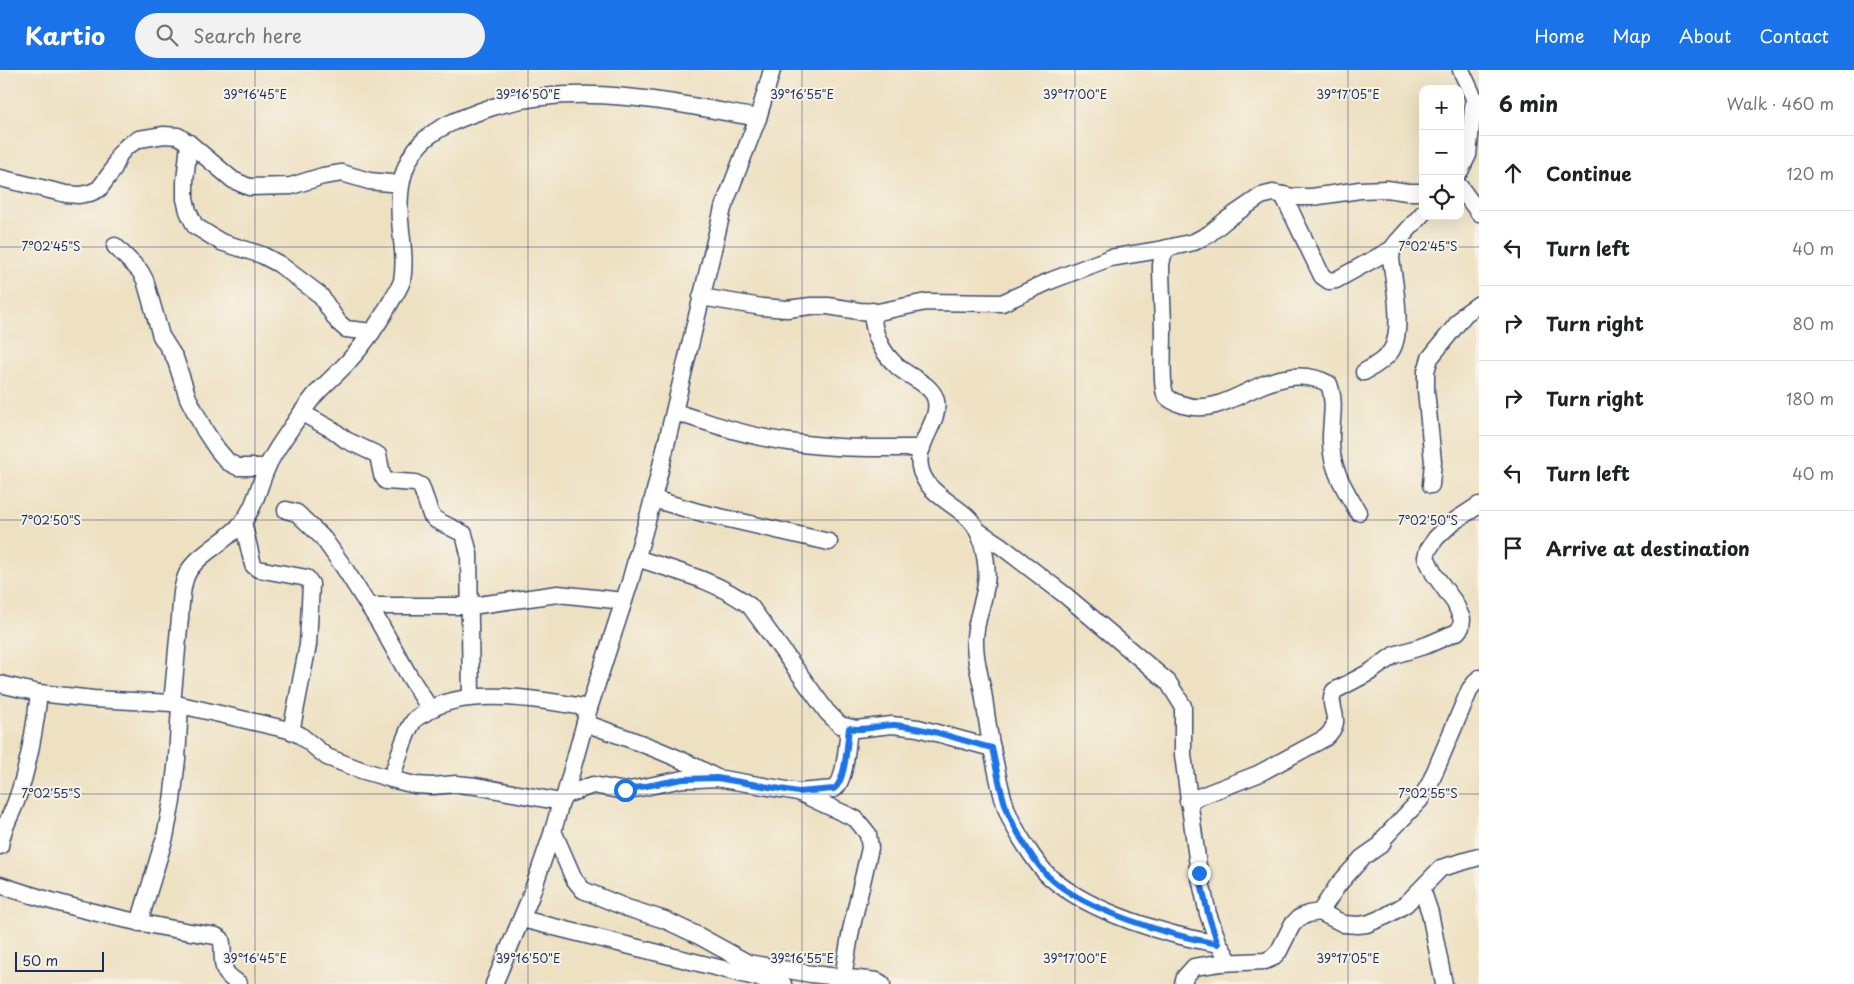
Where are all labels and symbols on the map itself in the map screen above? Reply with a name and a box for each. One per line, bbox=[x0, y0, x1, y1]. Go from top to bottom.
text: 39°16'45"E bbox=[223, 85, 287, 103]
text: 39°16'50"E bbox=[495, 85, 561, 103]
text: 39°16'55"E bbox=[770, 85, 834, 103]
text: 39°17'00"E bbox=[1043, 85, 1107, 103]
text: 39°17'05"E bbox=[1316, 85, 1380, 103]
text: 7°02'45"S bbox=[21, 237, 81, 255]
text: 7°02'45"S bbox=[1398, 237, 1458, 255]
text: 7°02'50"S bbox=[21, 511, 81, 529]
text: 7°02'50"S bbox=[1398, 511, 1458, 529]
route start bbox=[614, 779, 637, 802]
text: 7°02'55"S bbox=[21, 784, 81, 802]
text: 7°02'55"S bbox=[1398, 784, 1458, 802]
route end bbox=[1188, 862, 1211, 885]
scale bar bbox=[15, 949, 104, 972]
text: 39°16'45"E bbox=[223, 949, 287, 967]
text: 39°16'50"E bbox=[495, 949, 561, 967]
text: 39°16'55"E bbox=[770, 949, 834, 967]
text: 39°17'00"E bbox=[1043, 949, 1107, 967]
text: 39°17'05"E bbox=[1316, 949, 1380, 967]

